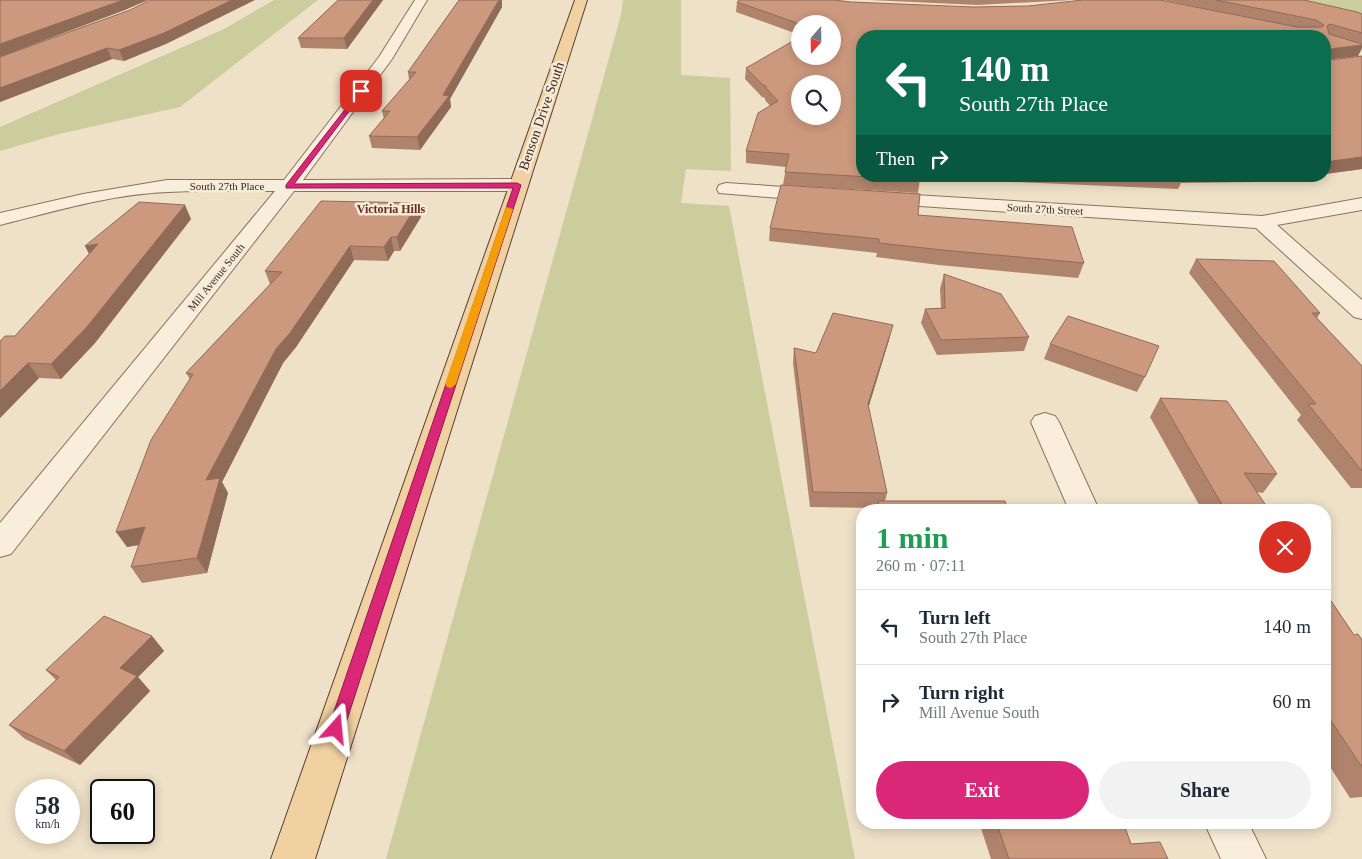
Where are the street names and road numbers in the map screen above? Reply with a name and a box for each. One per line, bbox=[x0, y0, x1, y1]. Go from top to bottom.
street label: Benson Drive South bbox=[516, 60, 567, 172]
street label: South 27th Place bbox=[190, 180, 264, 192]
street label: South 27th Street bbox=[1007, 201, 1083, 217]
street label: Mill Avenue South bbox=[185, 241, 247, 313]

